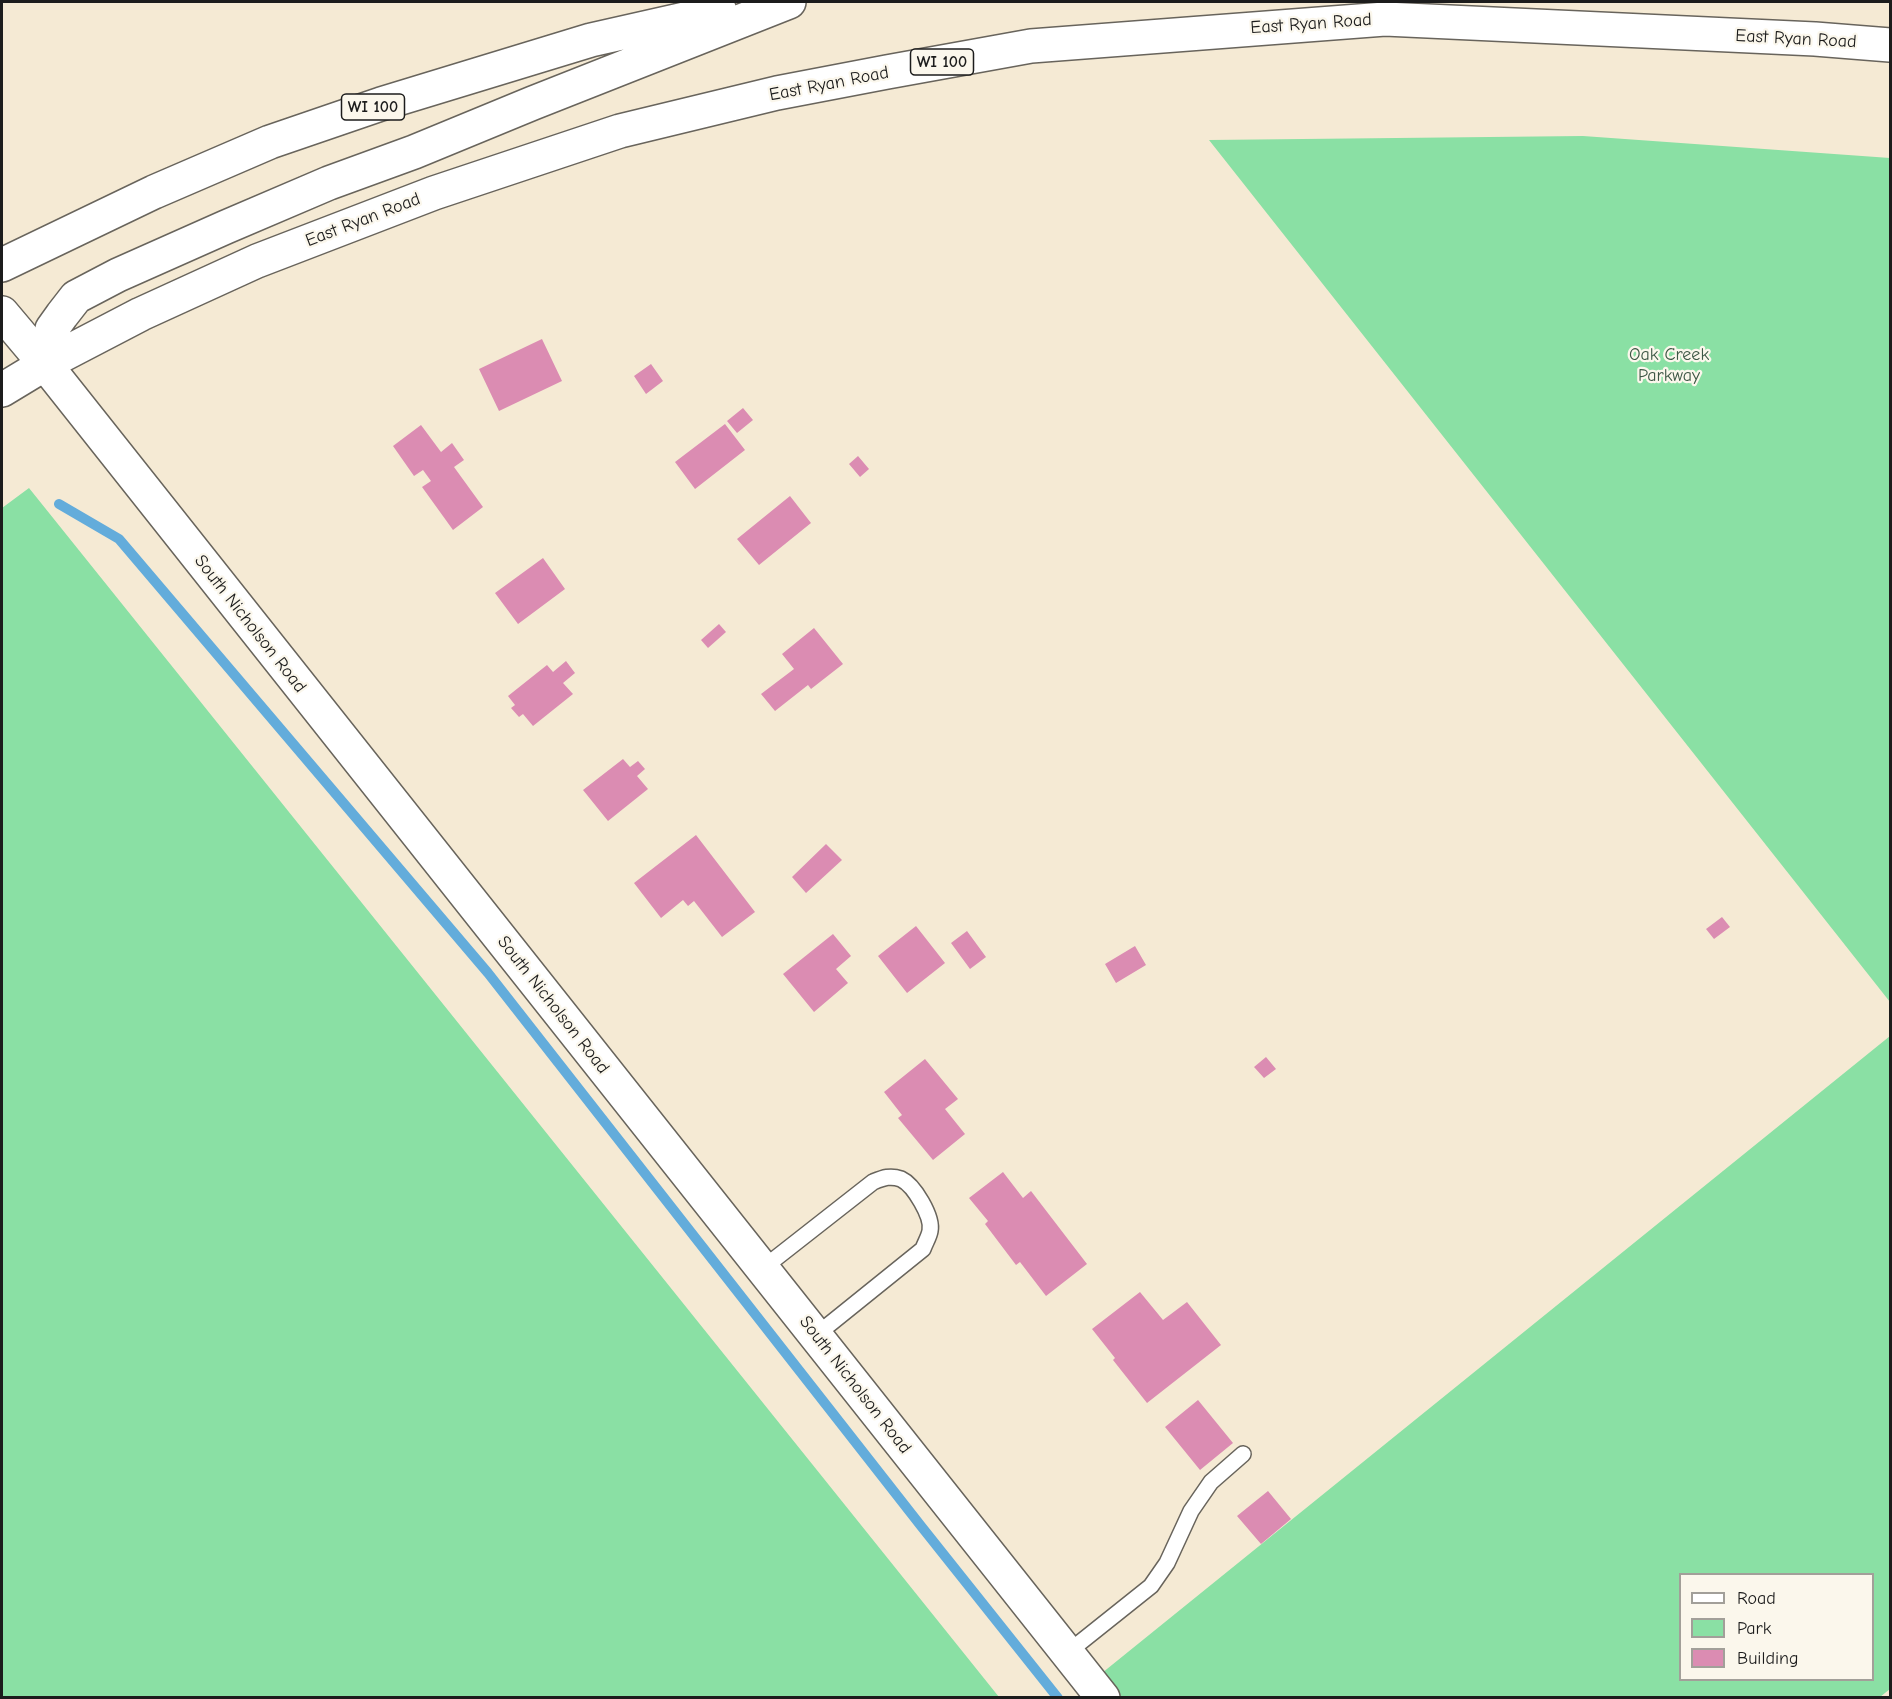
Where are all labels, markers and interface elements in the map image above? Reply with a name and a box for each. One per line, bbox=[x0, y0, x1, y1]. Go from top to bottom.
street label: East Ryan Road bbox=[1250, 9, 1372, 39]
street label: East Ryan Road bbox=[1735, 25, 1857, 53]
road number: WI 100 bbox=[910, 49, 974, 75]
street label: East Ryan Road bbox=[767, 62, 891, 106]
road number: WI 100 bbox=[342, 94, 404, 120]
street label: East Ryan Road bbox=[302, 188, 424, 252]
park label: Oak Creek Parkway bbox=[1629, 344, 1709, 386]
street label: South Nicholson Road bbox=[189, 551, 311, 697]
street label: South Nicholson Road bbox=[492, 932, 614, 1078]
street label: South Nicholson Road bbox=[794, 1312, 916, 1458]
legend bbox=[1679, 1573, 1874, 1681]
text: Road bbox=[1737, 1588, 1776, 1609]
text: Park bbox=[1737, 1618, 1771, 1639]
text: Building bbox=[1737, 1648, 1799, 1669]

